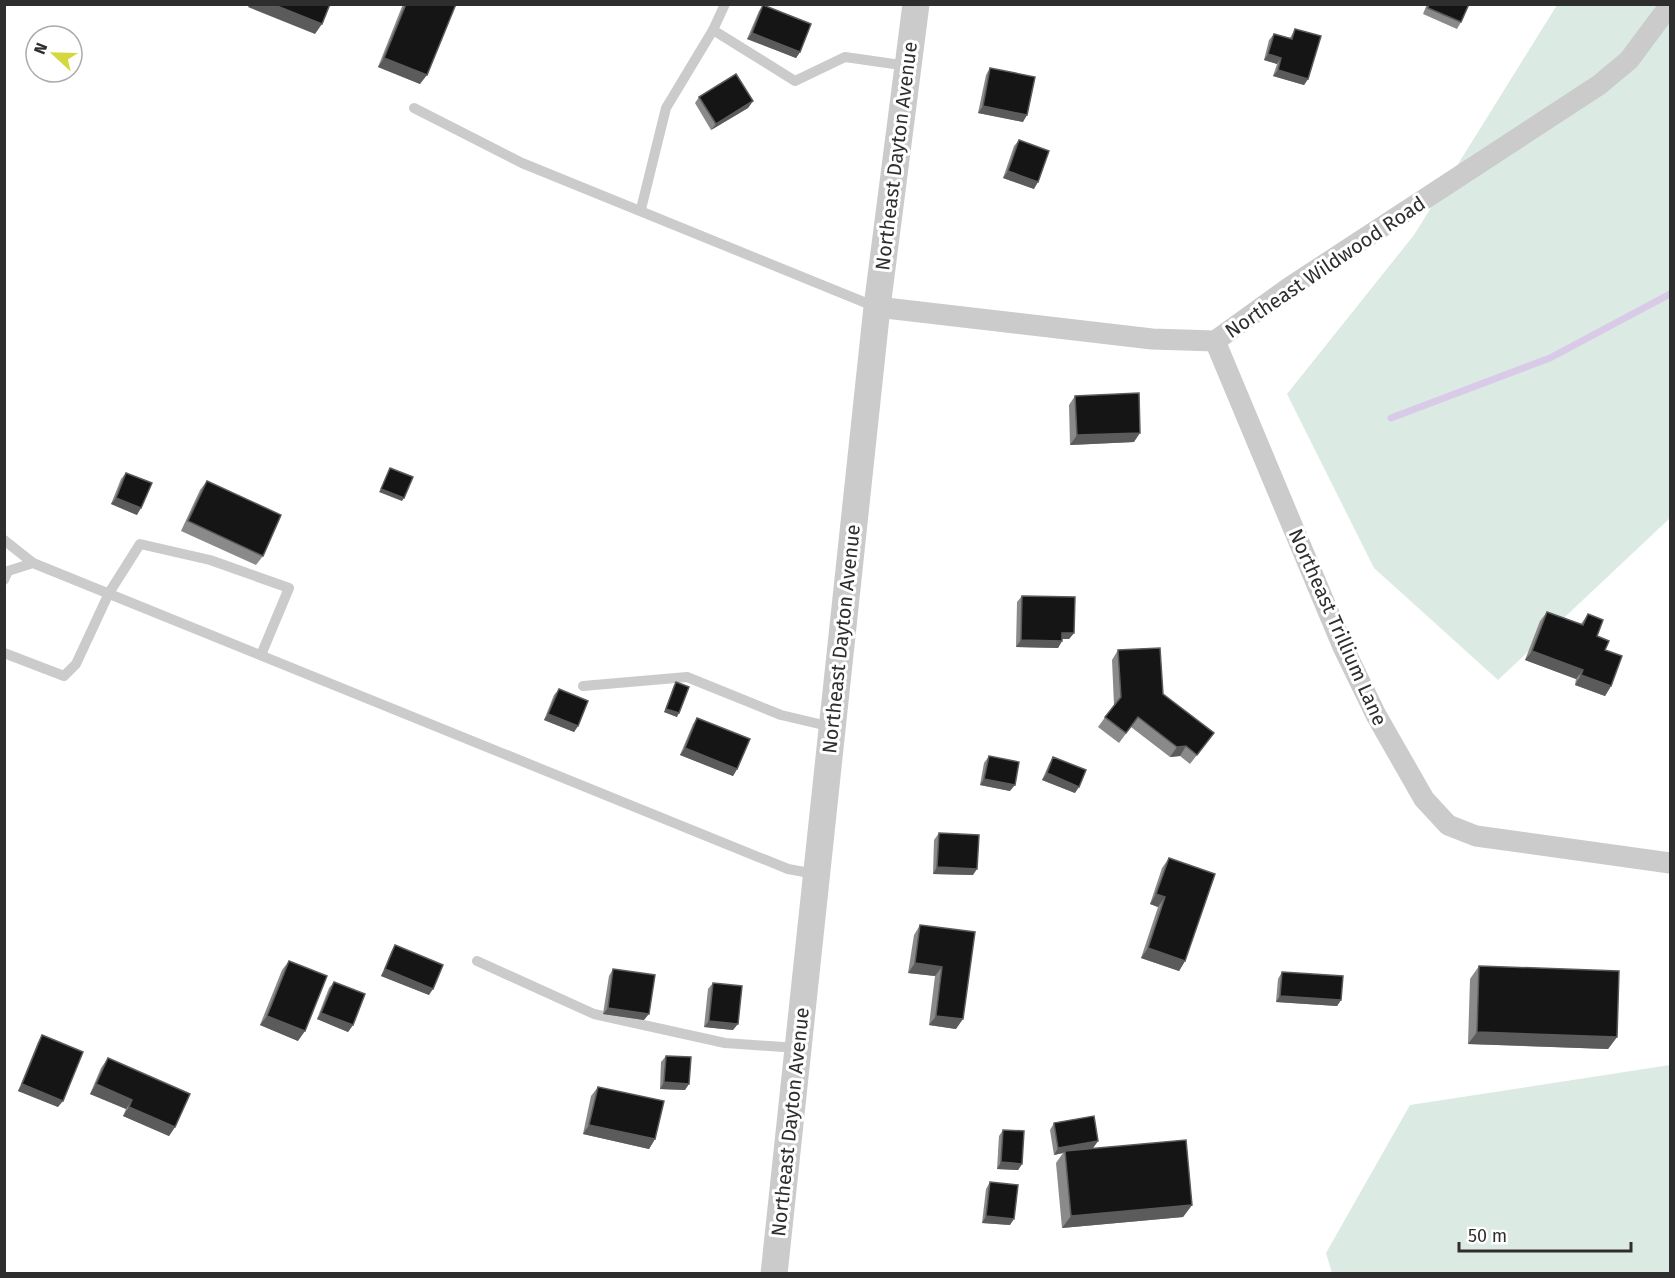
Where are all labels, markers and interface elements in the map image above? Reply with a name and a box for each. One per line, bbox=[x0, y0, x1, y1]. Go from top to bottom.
north arrow bbox=[24, 24, 84, 84]
text: N bbox=[30, 40, 51, 57]
street label: Northeast Dayton Avenue bbox=[870, 40, 922, 272]
street label: Northeast Wildwood Road bbox=[1220, 191, 1430, 343]
street label: Northeast Dayton Avenue bbox=[817, 523, 865, 755]
street label: Northeast Trillium Lane bbox=[1284, 525, 1392, 729]
street label: Northeast Dayton Avenue bbox=[766, 1006, 814, 1238]
scale bar bbox=[1459, 1215, 1632, 1253]
text: 50 m bbox=[1468, 1225, 1507, 1247]

